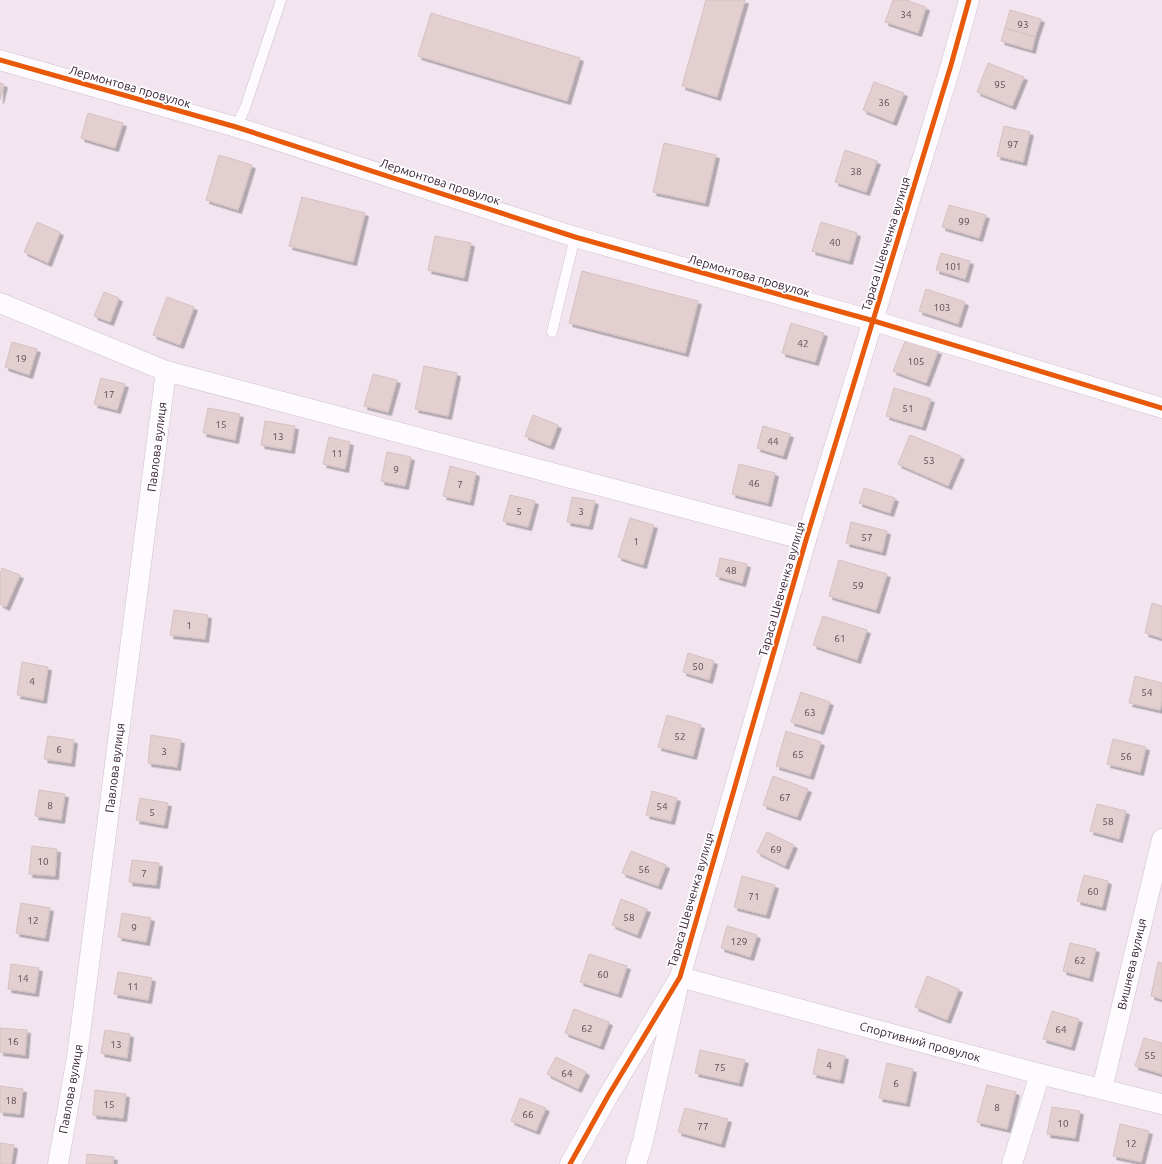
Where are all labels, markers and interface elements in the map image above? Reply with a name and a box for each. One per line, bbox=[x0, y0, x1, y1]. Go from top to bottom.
house number: 34 bbox=[900, 9, 912, 20]
house number: 93 bbox=[1017, 19, 1029, 30]
street label: Лермонтова провулок bbox=[68, 63, 192, 110]
house number: 95 bbox=[994, 79, 1006, 90]
house number: 36 bbox=[878, 97, 890, 108]
house number: 97 bbox=[1007, 139, 1019, 150]
street label: Лермонтова провулок bbox=[378, 156, 502, 207]
house number: 38 bbox=[850, 166, 862, 177]
street label: Тараса Шевченка вулиця bbox=[859, 175, 912, 313]
house number: 99 bbox=[958, 216, 970, 227]
house number: 40 bbox=[829, 237, 841, 248]
street label: Лермонтова провулок bbox=[687, 252, 811, 299]
house number: 101 bbox=[945, 261, 961, 272]
house number: 103 bbox=[934, 302, 950, 313]
house number: 42 bbox=[797, 338, 809, 349]
house number: 19 bbox=[15, 353, 27, 364]
house number: 105 bbox=[908, 356, 924, 367]
house number: 17 bbox=[103, 389, 115, 400]
street label: Павлова вулиця bbox=[145, 401, 168, 493]
house number: 51 bbox=[902, 403, 914, 414]
house number: 15 bbox=[215, 419, 227, 430]
house number: 13 bbox=[272, 431, 284, 442]
house number: 44 bbox=[767, 436, 779, 447]
house number: 11 bbox=[331, 448, 343, 459]
house number: 53 bbox=[923, 455, 935, 466]
house number: 9 bbox=[393, 464, 399, 475]
house number: 46 bbox=[748, 478, 760, 489]
house number: 7 bbox=[457, 479, 463, 490]
house number: 5 bbox=[516, 506, 522, 517]
house number: 3 bbox=[578, 506, 584, 517]
street label: Тараса Шевченка вулиця bbox=[756, 520, 807, 658]
house number: 57 bbox=[861, 532, 873, 543]
house number: 1 bbox=[633, 536, 639, 547]
house number: 48 bbox=[725, 565, 737, 576]
house number: 59 bbox=[852, 580, 864, 591]
house number: 1 bbox=[186, 620, 192, 631]
house number: 61 bbox=[834, 633, 846, 644]
house number: 50 bbox=[692, 661, 704, 672]
house number: 4 bbox=[29, 676, 35, 687]
house number: 54 bbox=[1141, 687, 1153, 698]
house number: 63 bbox=[804, 707, 816, 718]
street label: Павлова вулиця bbox=[103, 722, 126, 814]
house number: 52 bbox=[674, 731, 686, 742]
house number: 6 bbox=[56, 744, 62, 755]
house number: 3 bbox=[161, 746, 167, 757]
house number: 65 bbox=[792, 749, 804, 760]
house number: 56 bbox=[1120, 751, 1132, 762]
house number: 67 bbox=[779, 792, 791, 803]
house number: 8 bbox=[47, 800, 53, 811]
house number: 54 bbox=[656, 801, 668, 812]
house number: 5 bbox=[149, 807, 155, 818]
house number: 58 bbox=[1102, 816, 1114, 827]
street label: Тараса Шевченка вулиця bbox=[665, 831, 716, 969]
house number: 69 bbox=[770, 844, 782, 855]
house number: 10 bbox=[37, 856, 49, 867]
house number: 56 bbox=[638, 864, 650, 875]
house number: 7 bbox=[141, 868, 147, 879]
house number: 60 bbox=[1087, 886, 1099, 897]
house number: 71 bbox=[748, 891, 760, 902]
house number: 58 bbox=[623, 912, 635, 923]
house number: 12 bbox=[27, 915, 39, 926]
street label: Вишнева вулиця bbox=[1115, 917, 1148, 1011]
house number: 9 bbox=[131, 922, 137, 933]
house number: 129 bbox=[731, 936, 747, 947]
house number: 62 bbox=[1074, 955, 1086, 966]
house number: 60 bbox=[597, 969, 609, 980]
house number: 14 bbox=[17, 973, 29, 984]
house number: 11 bbox=[127, 981, 139, 992]
street label: Спортивний провулок bbox=[858, 1019, 982, 1064]
house number: 62 bbox=[581, 1023, 593, 1034]
house number: 64 bbox=[1055, 1024, 1067, 1035]
house number: 16 bbox=[7, 1036, 19, 1047]
house number: 13 bbox=[110, 1039, 122, 1050]
street label: Павлова вулиця bbox=[56, 1043, 85, 1135]
house number: 55 bbox=[1144, 1050, 1156, 1061]
house number: 4 bbox=[826, 1060, 832, 1071]
house number: 75 bbox=[714, 1062, 726, 1073]
house number: 64 bbox=[561, 1068, 573, 1079]
house number: 6 bbox=[893, 1078, 899, 1089]
house number: 18 bbox=[5, 1095, 17, 1106]
house number: 15 bbox=[103, 1099, 115, 1110]
house number: 8 bbox=[994, 1102, 1000, 1113]
house number: 66 bbox=[522, 1109, 534, 1120]
house number: 10 bbox=[1057, 1118, 1069, 1129]
house number: 77 bbox=[697, 1121, 709, 1132]
house number: 12 bbox=[1125, 1138, 1137, 1149]

